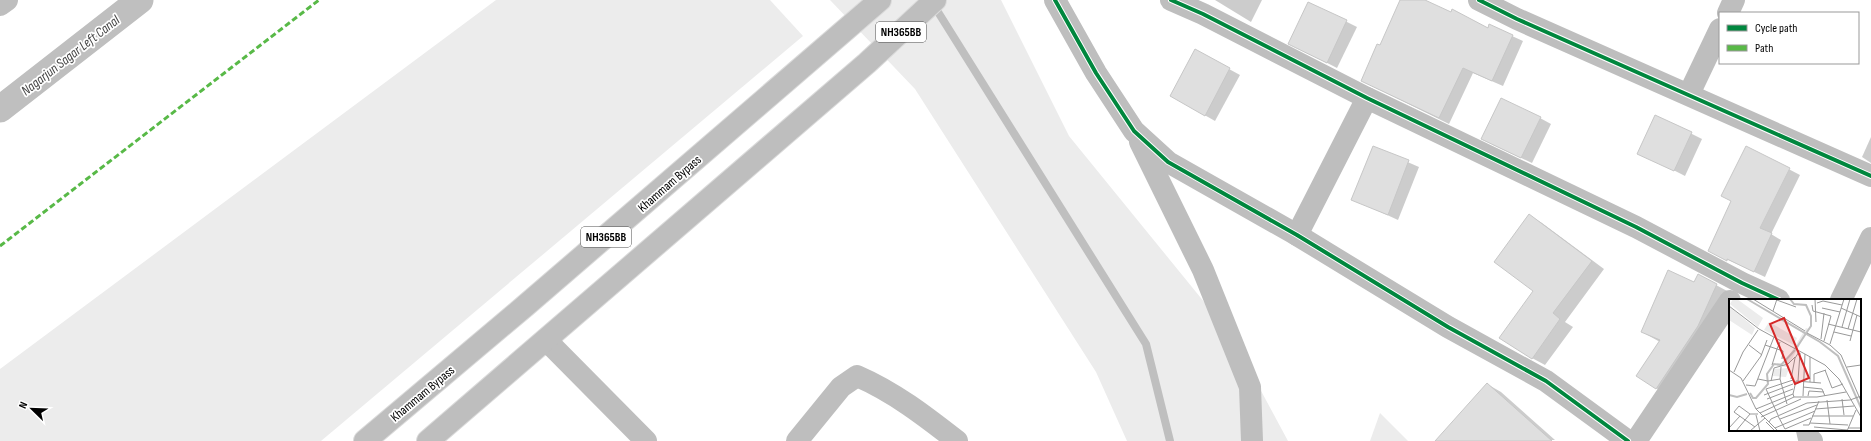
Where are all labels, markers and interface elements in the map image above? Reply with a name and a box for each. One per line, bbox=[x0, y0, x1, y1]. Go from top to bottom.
water label: Nagarjun Sagar Left Canal bbox=[18, 11, 123, 99]
legend bbox=[1719, 12, 1859, 64]
text: Cycle path bbox=[1755, 21, 1797, 36]
road number: NH365BB bbox=[876, 22, 926, 42]
text: Path bbox=[1755, 41, 1773, 56]
street label: Khammam Bypass bbox=[635, 152, 705, 216]
road number: NH365BB bbox=[581, 227, 631, 247]
inset map bbox=[1729, 299, 1861, 431]
street label: Khammam Bypass bbox=[387, 362, 458, 425]
north arrow bbox=[12, 389, 52, 429]
text: N bbox=[16, 400, 30, 411]

